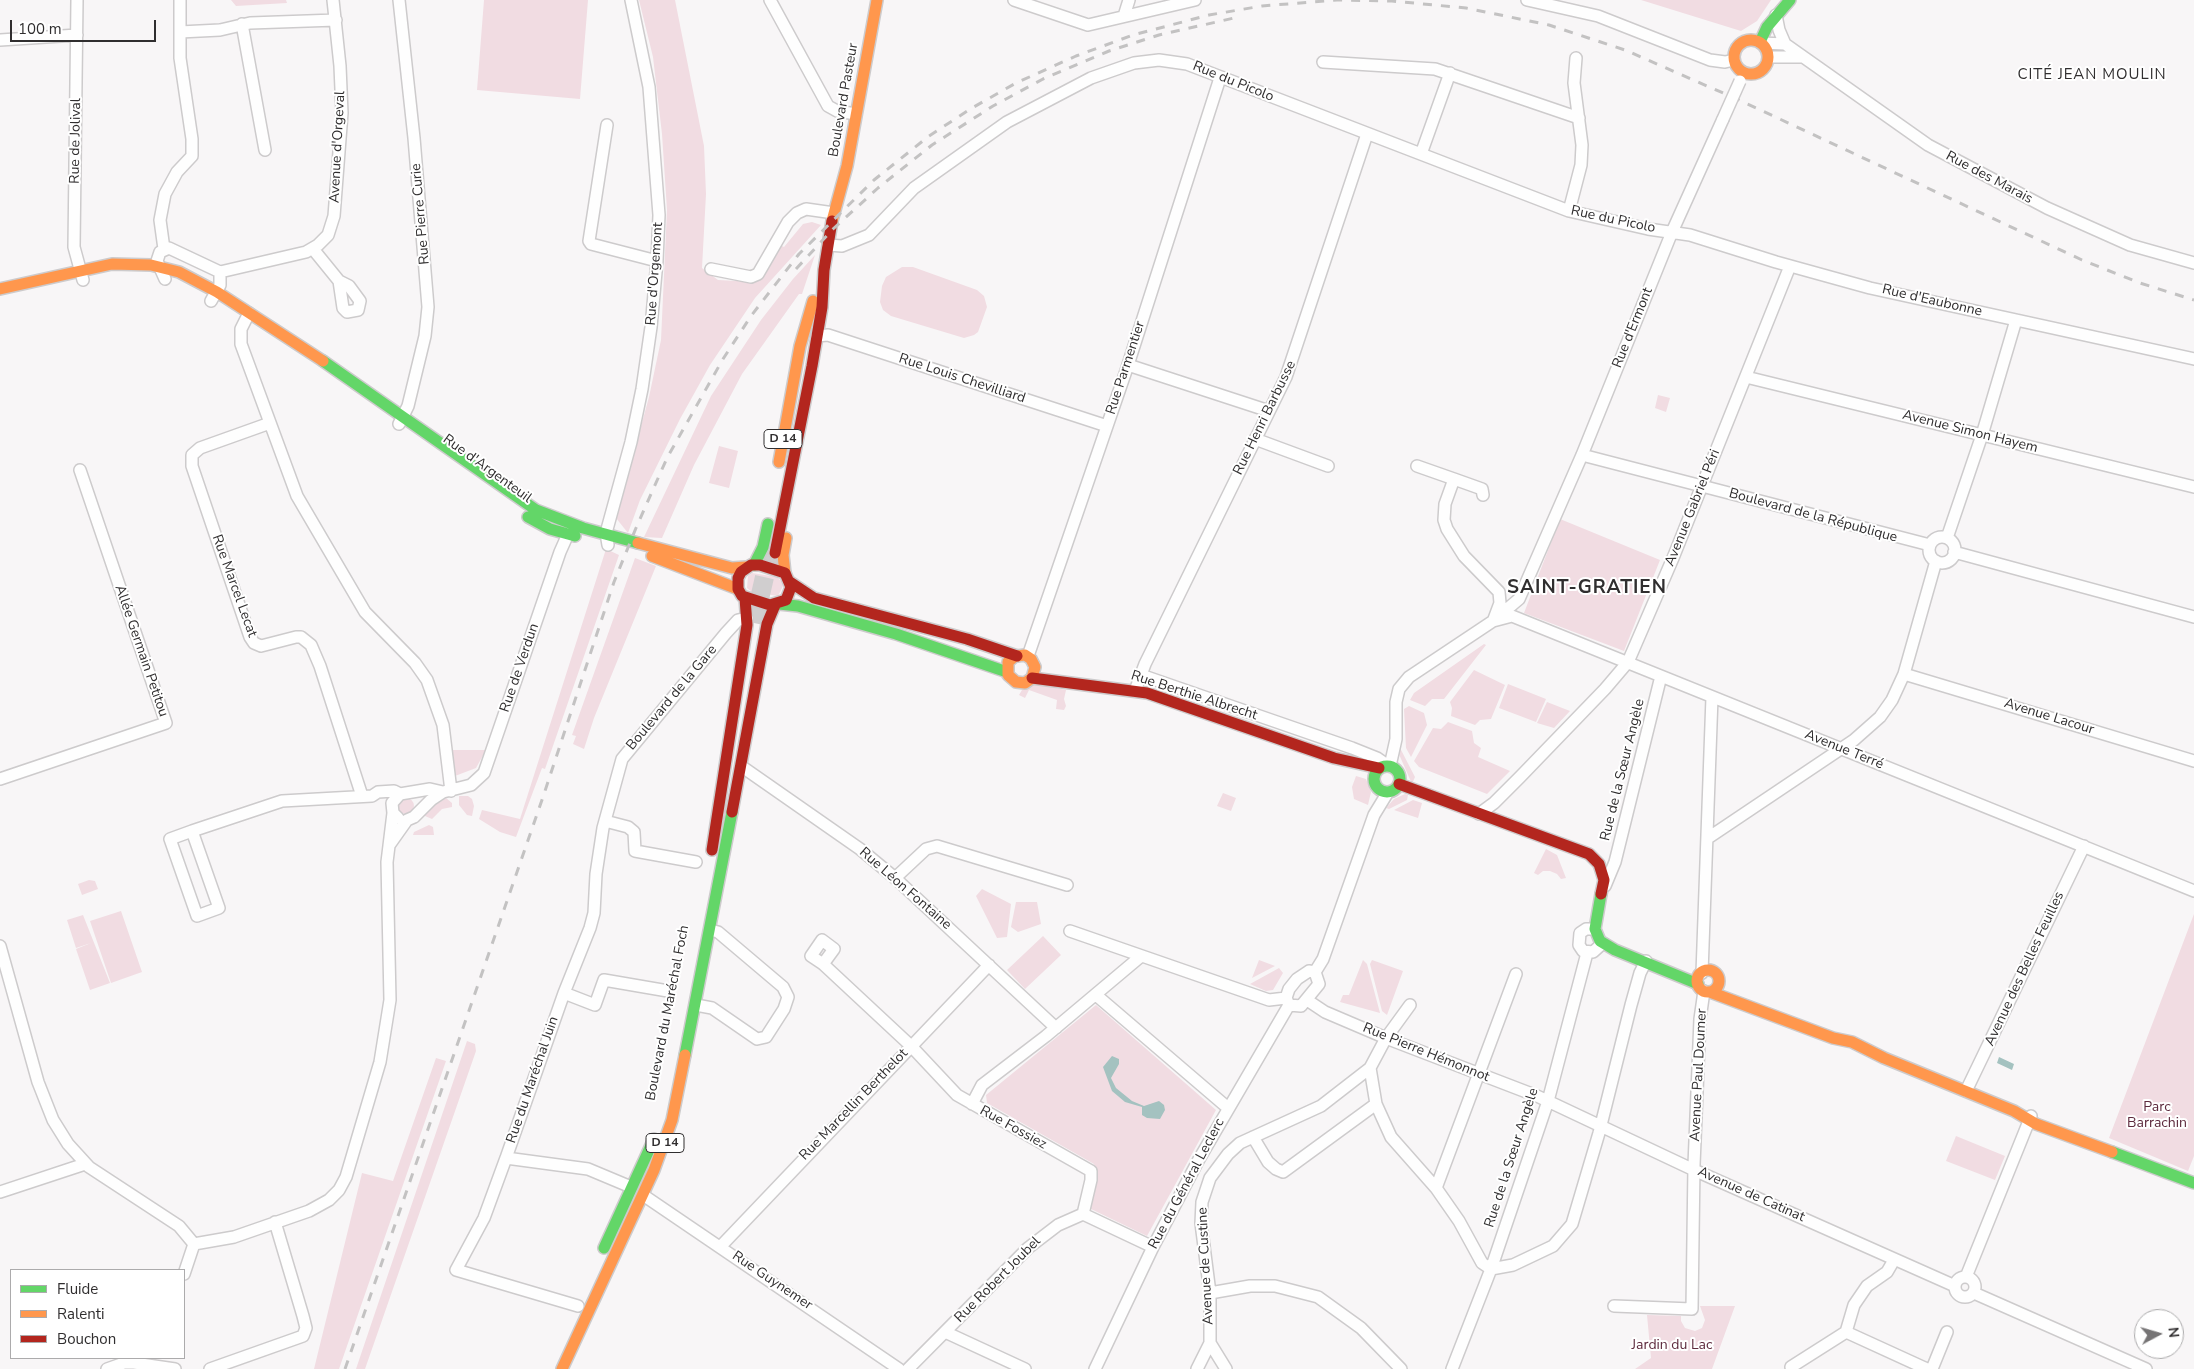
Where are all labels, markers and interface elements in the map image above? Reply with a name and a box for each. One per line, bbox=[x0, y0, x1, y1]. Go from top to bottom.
scale bar bbox=[12, 10, 159, 42]
text: 100 m bbox=[18, 19, 62, 39]
street label: Boulevard Pasteur bbox=[826, 42, 862, 158]
street label: Rue du Picolo bbox=[1190, 58, 1276, 106]
district label: CITÉ JEAN MOULIN bbox=[2015, 66, 2169, 84]
street label: Avenue d'Orgeval bbox=[327, 90, 349, 204]
street label: Rue de Jolival bbox=[67, 98, 85, 184]
street label: Rue des Marais bbox=[1943, 148, 2035, 208]
street label: Rue Pierre Curie bbox=[408, 163, 434, 265]
street label: Rue du Picolo bbox=[1569, 203, 1657, 237]
street label: Rue d'Orgemont bbox=[643, 222, 667, 326]
street label: Rue d'Eaubonne bbox=[1880, 281, 1984, 321]
street label: Rue d'Ermont bbox=[1609, 285, 1657, 371]
street label: Rue Parmentier bbox=[1103, 319, 1149, 417]
street label: Rue Louis Chevilliard bbox=[897, 351, 1027, 407]
street label: Rue Henri Barbusse bbox=[1230, 358, 1300, 478]
street label: Avenue Simon Hayem bbox=[1901, 407, 2039, 457]
road number: D 14 bbox=[764, 429, 802, 448]
street label: Rue d'Argenteuil bbox=[439, 431, 535, 507]
street label: Avenue Gabriel Péri bbox=[1662, 447, 1724, 569]
street label: Boulevard de la République bbox=[1727, 485, 1899, 547]
street label: Rue Marcel Lecat bbox=[208, 532, 260, 640]
district label: SAINT-GRATIEN bbox=[1505, 577, 1669, 599]
street label: Allée Germain Petitou bbox=[111, 583, 171, 719]
street label: Rue de Verdun bbox=[497, 621, 543, 715]
street label: Boulevard de la Gare bbox=[623, 642, 721, 754]
street label: Rue Berthie Albrecht bbox=[1129, 668, 1259, 724]
street label: Avenue Lacour bbox=[2002, 695, 2096, 739]
street label: Rue de la Sœur Angèle bbox=[1597, 697, 1649, 843]
street label: Avenue Terré bbox=[1802, 727, 1886, 773]
street label: Rue Léon Fontaine bbox=[855, 844, 955, 934]
street label: Avenue des Belles Feuilles bbox=[1982, 889, 2068, 1049]
street label: Boulevard du Maréchal Foch bbox=[643, 924, 693, 1102]
street label: Avenue Paul Doumer bbox=[1687, 1008, 1711, 1142]
street label: Rue du Maréchal Juin bbox=[503, 1014, 563, 1146]
street label: Rue Pierre Hémonnot bbox=[1360, 1020, 1492, 1086]
street label: Rue Marcellin Berthelot bbox=[796, 1046, 912, 1164]
street label: Rue de la Sœur Angèle bbox=[1481, 1086, 1543, 1230]
park label: Parc Barrachin bbox=[2127, 1100, 2187, 1132]
street label: Rue Fossiez bbox=[977, 1103, 1049, 1153]
street label: Rue du Général Leclerc bbox=[1145, 1116, 1229, 1252]
road number: D 14 bbox=[646, 1134, 684, 1152]
street label: Avenue de Catinat bbox=[1695, 1164, 1807, 1226]
street label: Avenue de Custine bbox=[1195, 1207, 1217, 1325]
street label: Rue Robert Joubel bbox=[952, 1234, 1044, 1326]
street label: Rue Guynemer bbox=[729, 1248, 815, 1314]
legend bbox=[10, 1269, 185, 1359]
text: Fluide bbox=[57, 1279, 98, 1299]
text: Ralenti bbox=[57, 1304, 105, 1324]
north arrow bbox=[2134, 1309, 2184, 1359]
text: N bbox=[2163, 1326, 2183, 1339]
text: Bouchon bbox=[57, 1329, 116, 1349]
park label: Jardin du Lac bbox=[1632, 1338, 1712, 1354]

